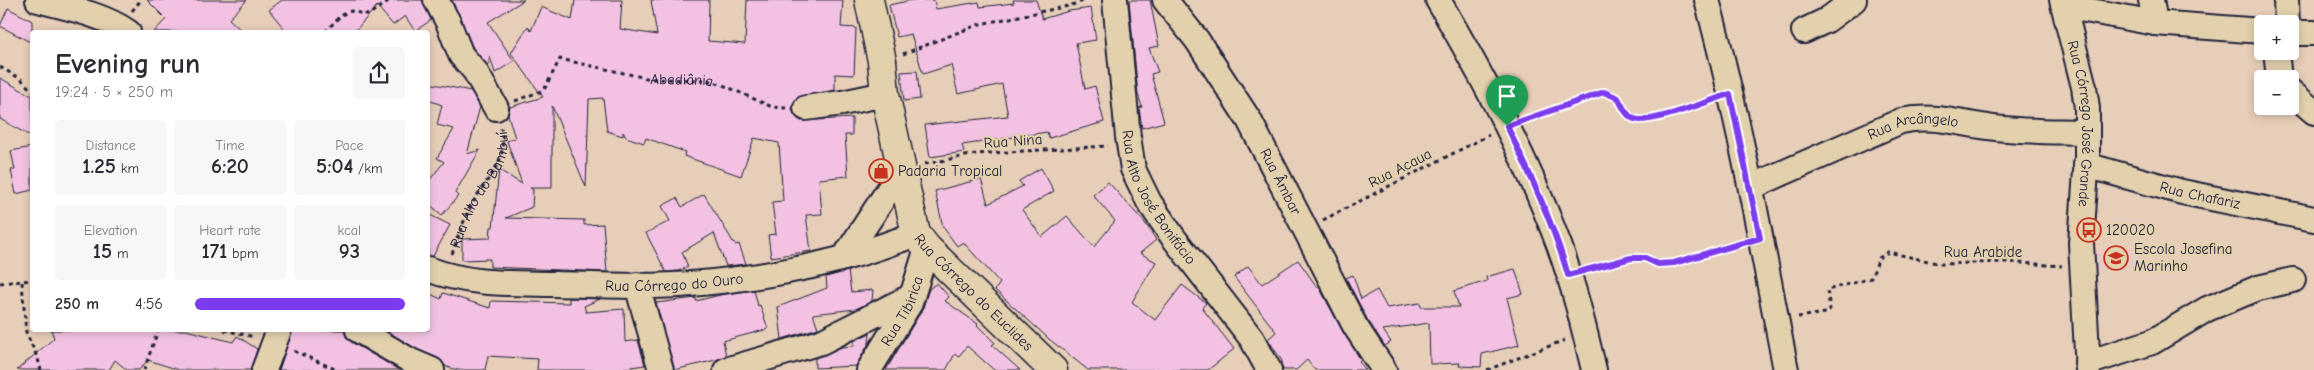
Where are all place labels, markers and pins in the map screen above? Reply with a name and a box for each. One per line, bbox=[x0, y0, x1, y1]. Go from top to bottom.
pin bbox=[1486, 75, 1528, 126]
shop icon: Padaria Tropical bbox=[868, 158, 894, 184]
place label: Padaria Tropical bbox=[898, 162, 1002, 180]
bus stop icon: 120020 bbox=[2076, 217, 2102, 243]
place label: 120020 bbox=[2106, 221, 2155, 239]
place label: Escola Josefina Marinho bbox=[2134, 240, 2232, 275]
school or university icon: Escola Josefina Marinho bbox=[2103, 245, 2129, 271]

